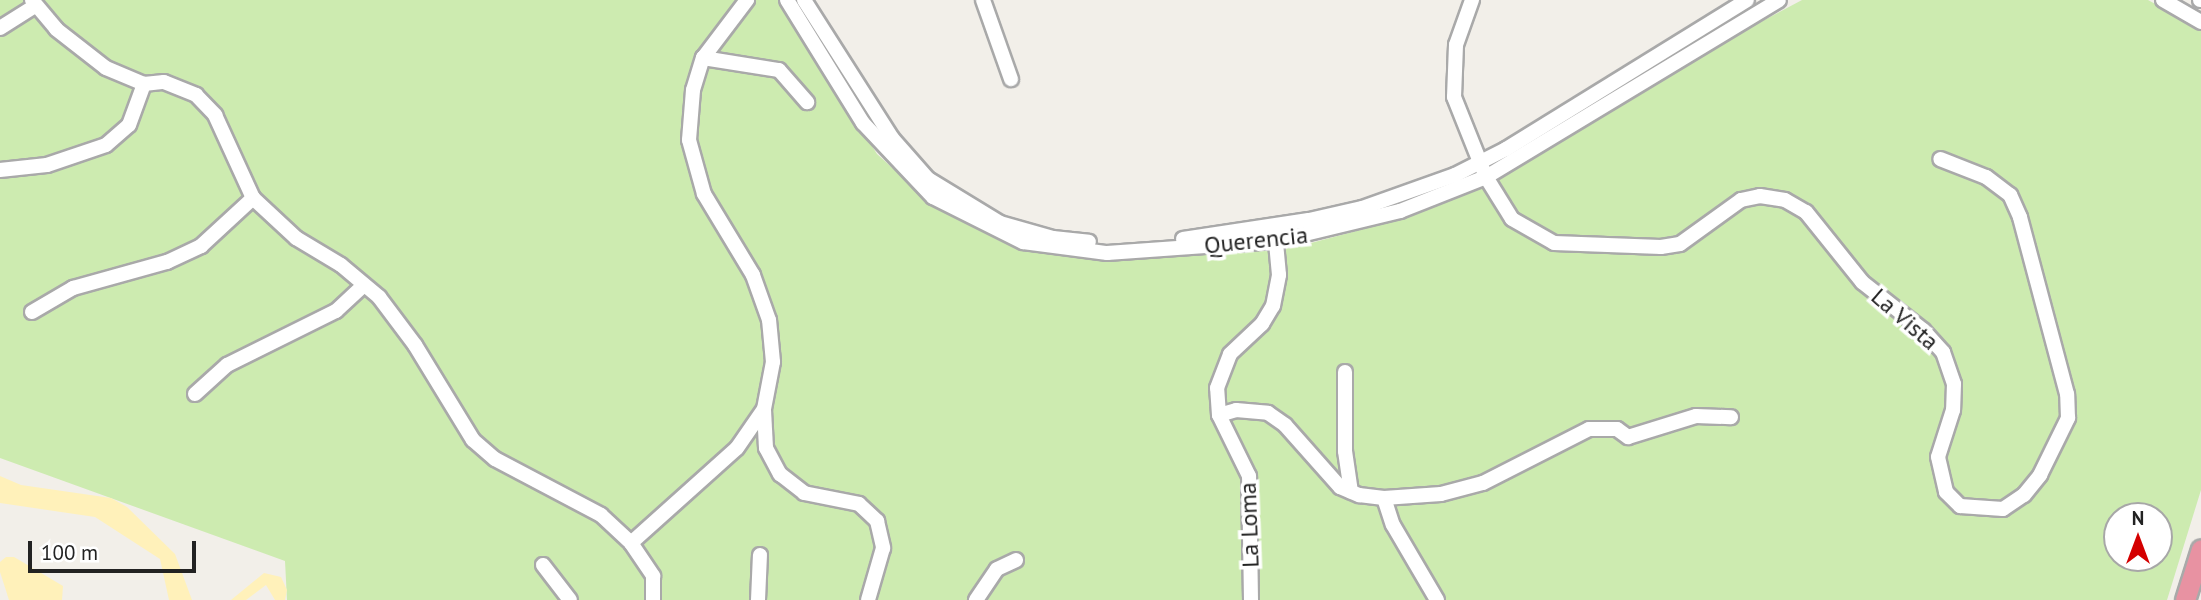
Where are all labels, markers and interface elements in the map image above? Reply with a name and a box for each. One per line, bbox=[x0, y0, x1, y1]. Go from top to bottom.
street label: Querencia bbox=[1203, 220, 1309, 260]
street label: La Vista bbox=[1865, 282, 1945, 356]
street label: La Loma bbox=[1233, 482, 1265, 568]
north arrow bbox=[2103, 502, 2173, 572]
text: N bbox=[2132, 506, 2144, 530]
scale bar bbox=[32, 526, 200, 570]
text: 100 m bbox=[41, 539, 98, 566]

